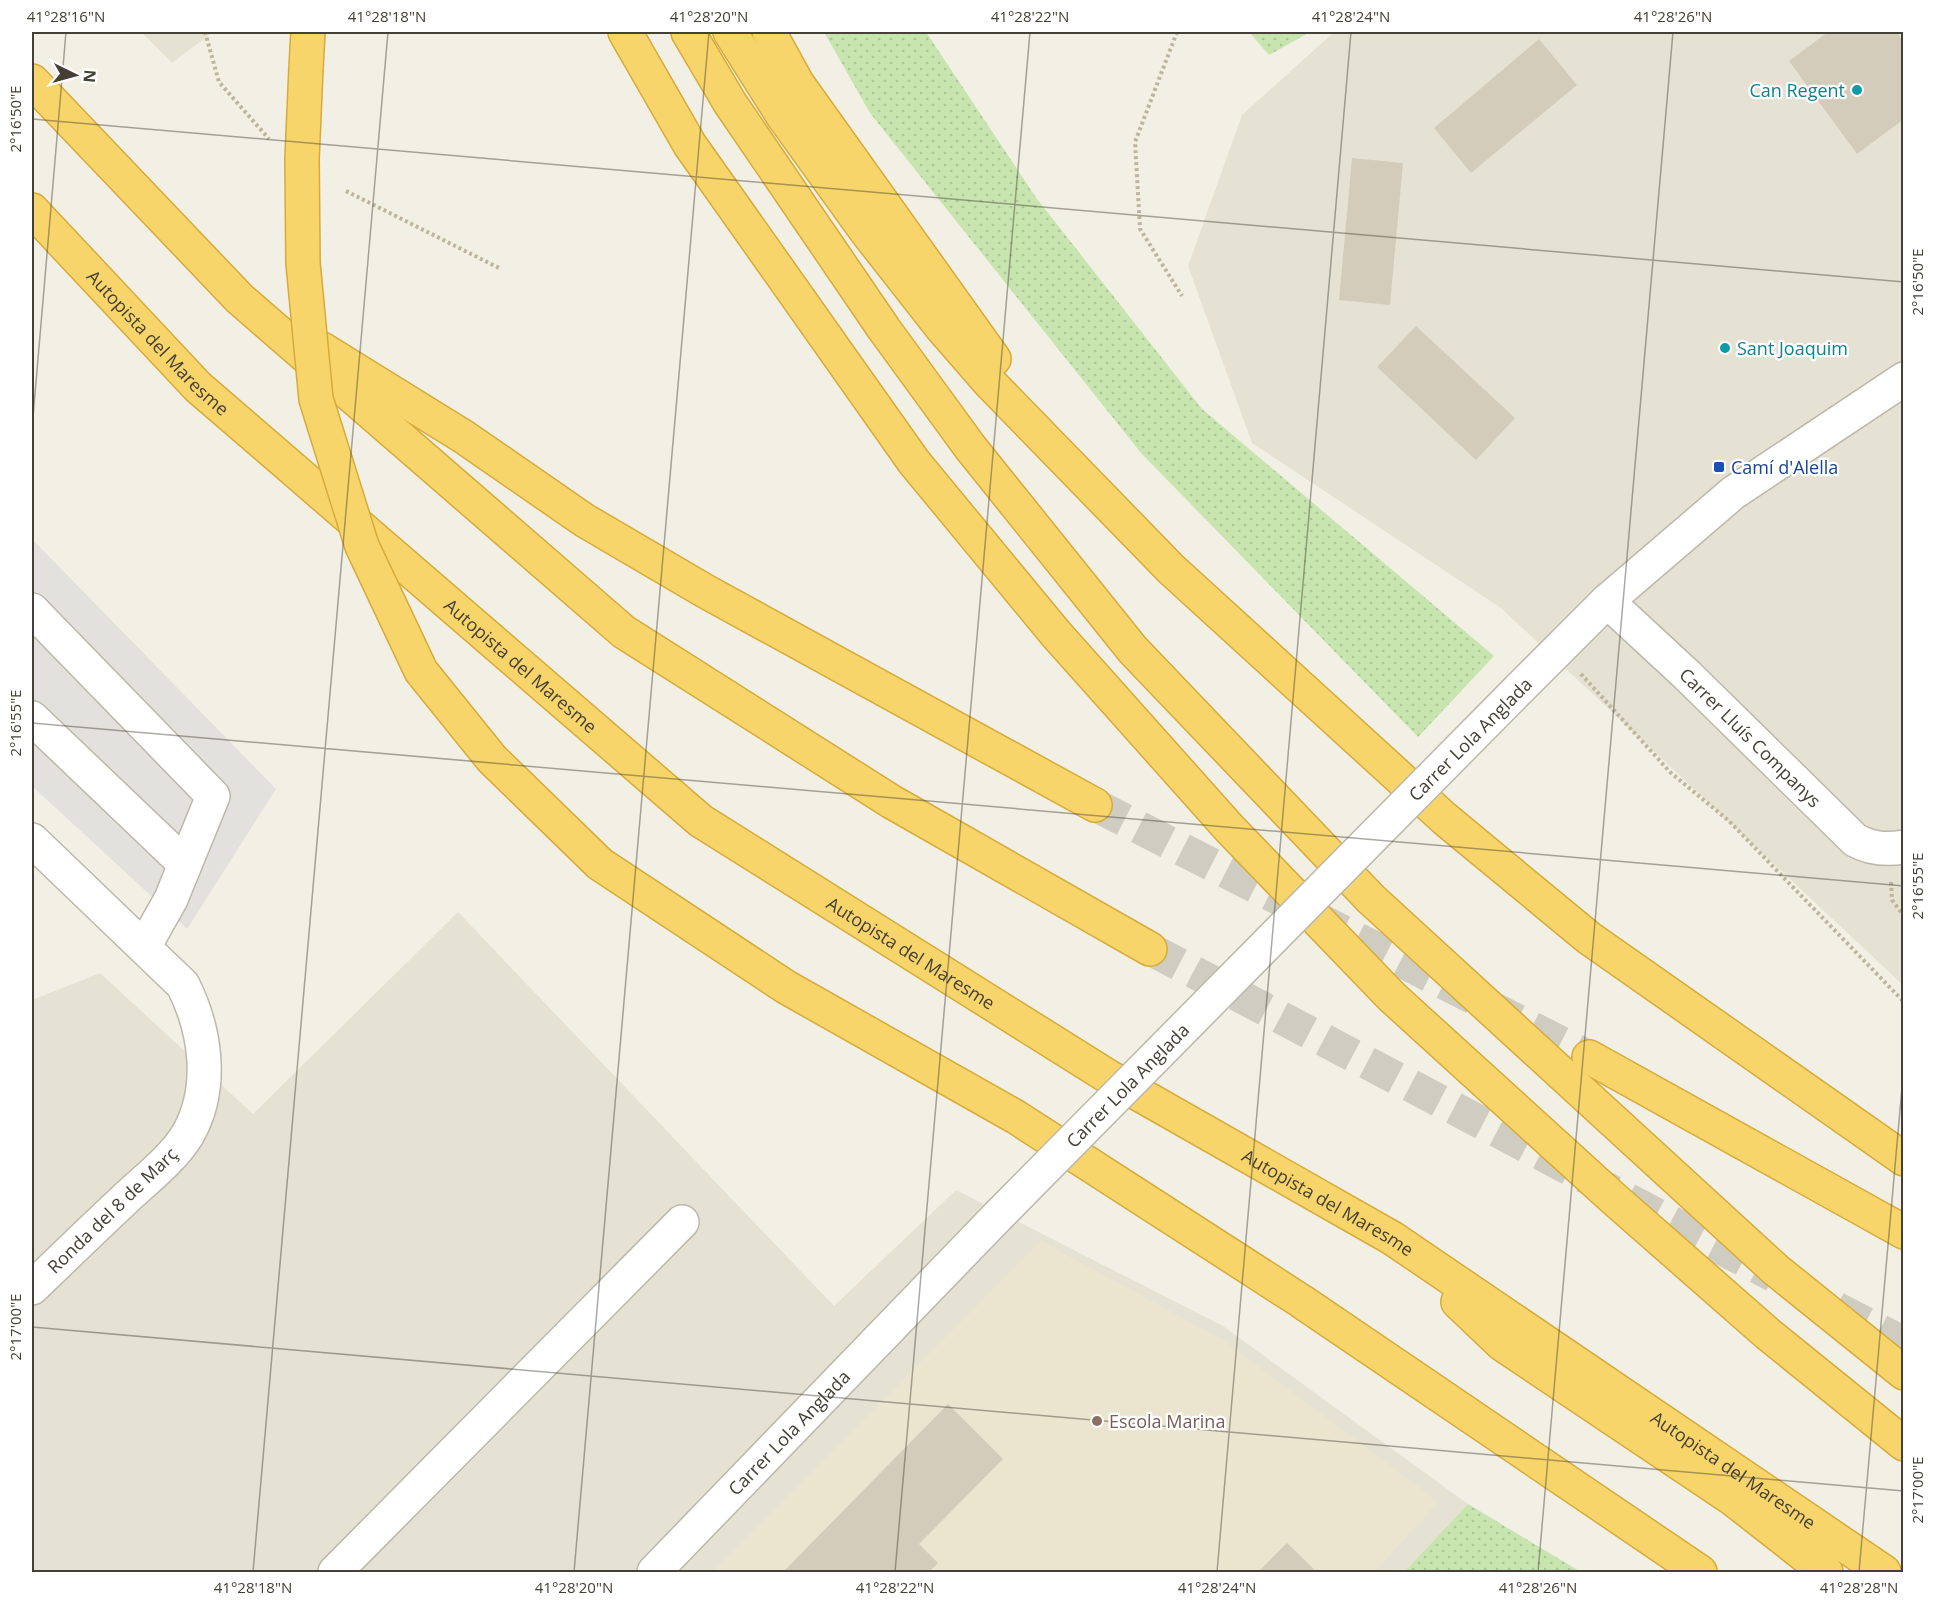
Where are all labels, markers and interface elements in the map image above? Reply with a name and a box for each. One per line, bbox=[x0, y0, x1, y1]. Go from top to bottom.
text: 41°28'16"N bbox=[27, 6, 105, 26]
text: 41°28'18"N bbox=[348, 6, 426, 26]
text: 41°28'20"N bbox=[670, 6, 748, 26]
text: 41°28'22"N bbox=[991, 6, 1069, 26]
text: 41°28'24"N bbox=[1312, 6, 1390, 26]
text: 41°28'26"N bbox=[1634, 6, 1712, 26]
north arrow bbox=[45, 45, 105, 105]
text: N bbox=[78, 69, 101, 84]
place label: Can Regent bbox=[1749, 78, 1845, 102]
marker: Can Regent bbox=[1850, 83, 1864, 97]
text: 2°16'50"E bbox=[5, 86, 25, 152]
text: 2°16'50"E bbox=[1907, 249, 1927, 315]
street label: Autopista del Maresme bbox=[82, 264, 234, 421]
place label: Sant Joaquim bbox=[1737, 336, 1848, 360]
marker: Sant Joaquim bbox=[1718, 341, 1732, 355]
place label: Camí d'Alella bbox=[1731, 455, 1838, 479]
marker: Camí d'Alella bbox=[1712, 460, 1726, 474]
street label: Autopista del Maresme bbox=[439, 593, 602, 738]
street label: Carrer Lluís Companys bbox=[1675, 662, 1827, 812]
street label: Carrer Lola Anglada bbox=[1403, 672, 1537, 806]
text: 2°16'55"E bbox=[5, 690, 25, 756]
text: 2°16'55"E bbox=[1907, 853, 1927, 919]
street label: Autopista del Maresme bbox=[822, 891, 1000, 1015]
street label: Carrer Lola Anglada bbox=[1061, 1018, 1194, 1152]
street label: Ronda del 8 de Març bbox=[42, 1141, 182, 1278]
street label: Autopista del Maresme bbox=[1238, 1143, 1419, 1261]
text: 2°17'00"E bbox=[5, 1294, 25, 1360]
street label: Carrer Lola Anglada bbox=[723, 1365, 855, 1500]
street label: Autopista del Maresme bbox=[1646, 1405, 1821, 1534]
place label: Escola Marina bbox=[1109, 1409, 1225, 1433]
marker: Escola Marina bbox=[1090, 1414, 1104, 1428]
text: 2°17'00"E bbox=[1907, 1457, 1927, 1523]
text: 41°28'18"N bbox=[214, 1577, 292, 1597]
text: 41°28'20"N bbox=[535, 1577, 613, 1597]
text: 41°28'22"N bbox=[856, 1577, 934, 1597]
text: 41°28'24"N bbox=[1178, 1577, 1256, 1597]
text: 41°28'26"N bbox=[1499, 1577, 1577, 1597]
text: 41°28'28"N bbox=[1820, 1577, 1898, 1597]

